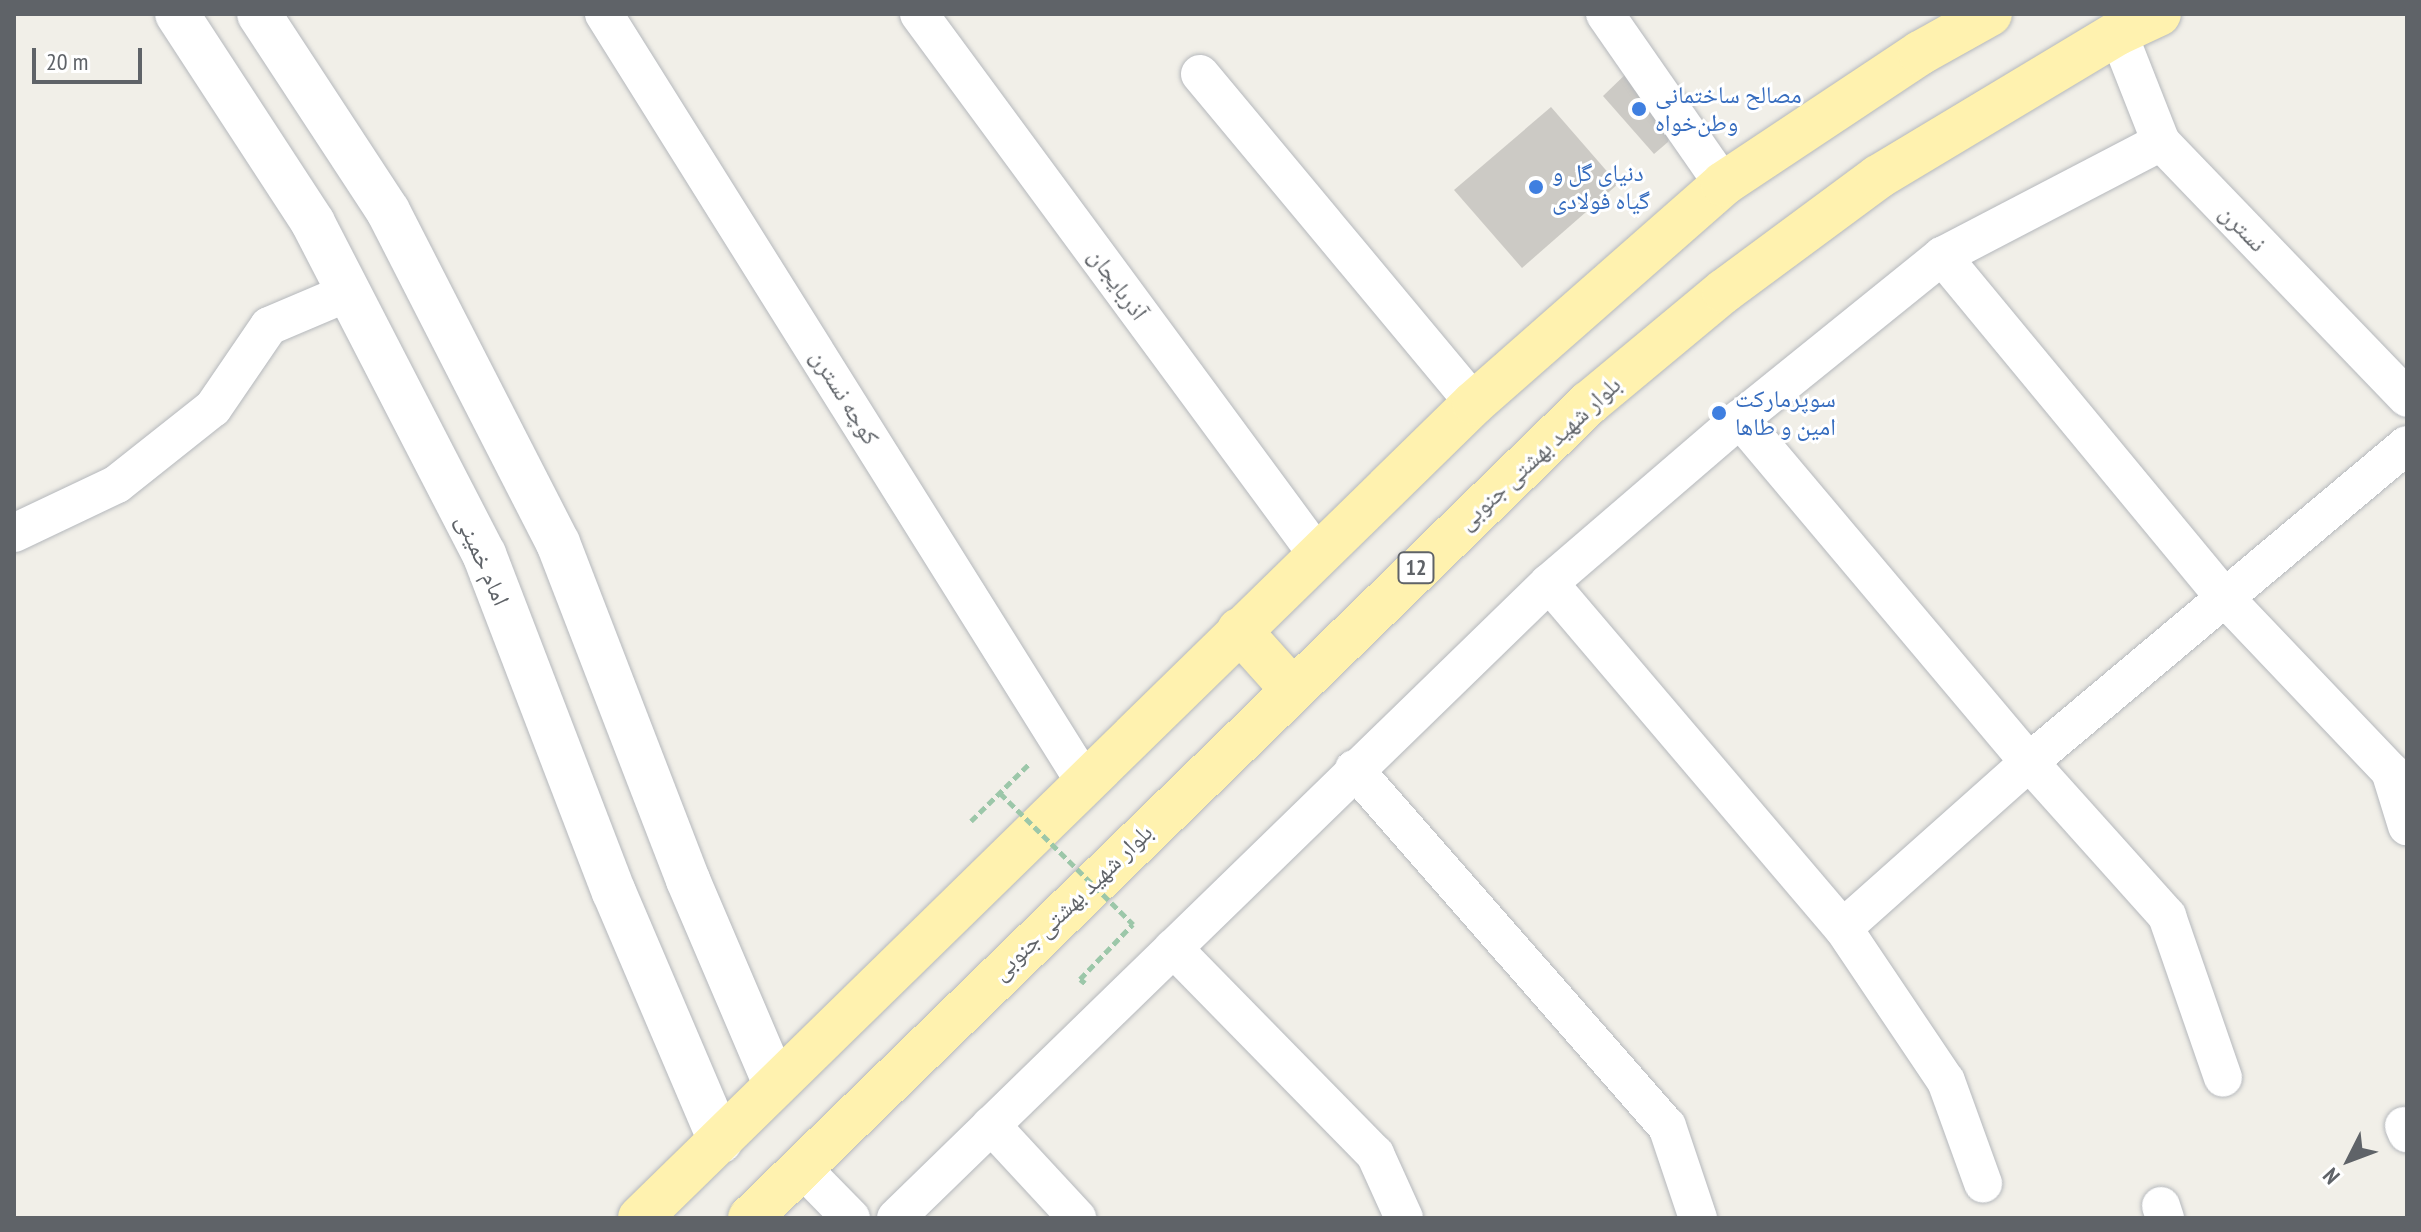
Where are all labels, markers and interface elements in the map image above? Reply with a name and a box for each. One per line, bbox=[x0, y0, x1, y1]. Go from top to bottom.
scale bar bbox=[36, 32, 146, 82]
text: 20 m bbox=[46, 46, 88, 77]
place label: مصالح ساختمانی وطن‌خواه bbox=[1655, 81, 1802, 137]
marker: مصالح ساختمانی وطن‌خواه bbox=[1630, 100, 1648, 118]
place label: دنیای گل و گیاه فولادی bbox=[1552, 159, 1650, 215]
marker: دنیای گل و گیاه فولادی bbox=[1527, 178, 1545, 196]
street label: نسترن bbox=[2214, 198, 2272, 258]
street label: آذربایجان bbox=[1082, 242, 1154, 326]
street label: کوچه نسترن bbox=[804, 344, 886, 450]
street label: بلوار شهید بهشتی جنوبی bbox=[1452, 370, 1626, 536]
place label: سوپرمارکت امین و طاها bbox=[1735, 385, 1836, 441]
marker: سوپرمارکت امین و طاها bbox=[1710, 404, 1728, 422]
street label: امام خمینی bbox=[450, 510, 516, 610]
road number: 12 bbox=[1396, 550, 1436, 586]
street label: بلوار شهید بهشتی جنوبی bbox=[986, 818, 1158, 986]
north arrow bbox=[2309, 1120, 2389, 1200]
text: N bbox=[2317, 1162, 2346, 1190]

